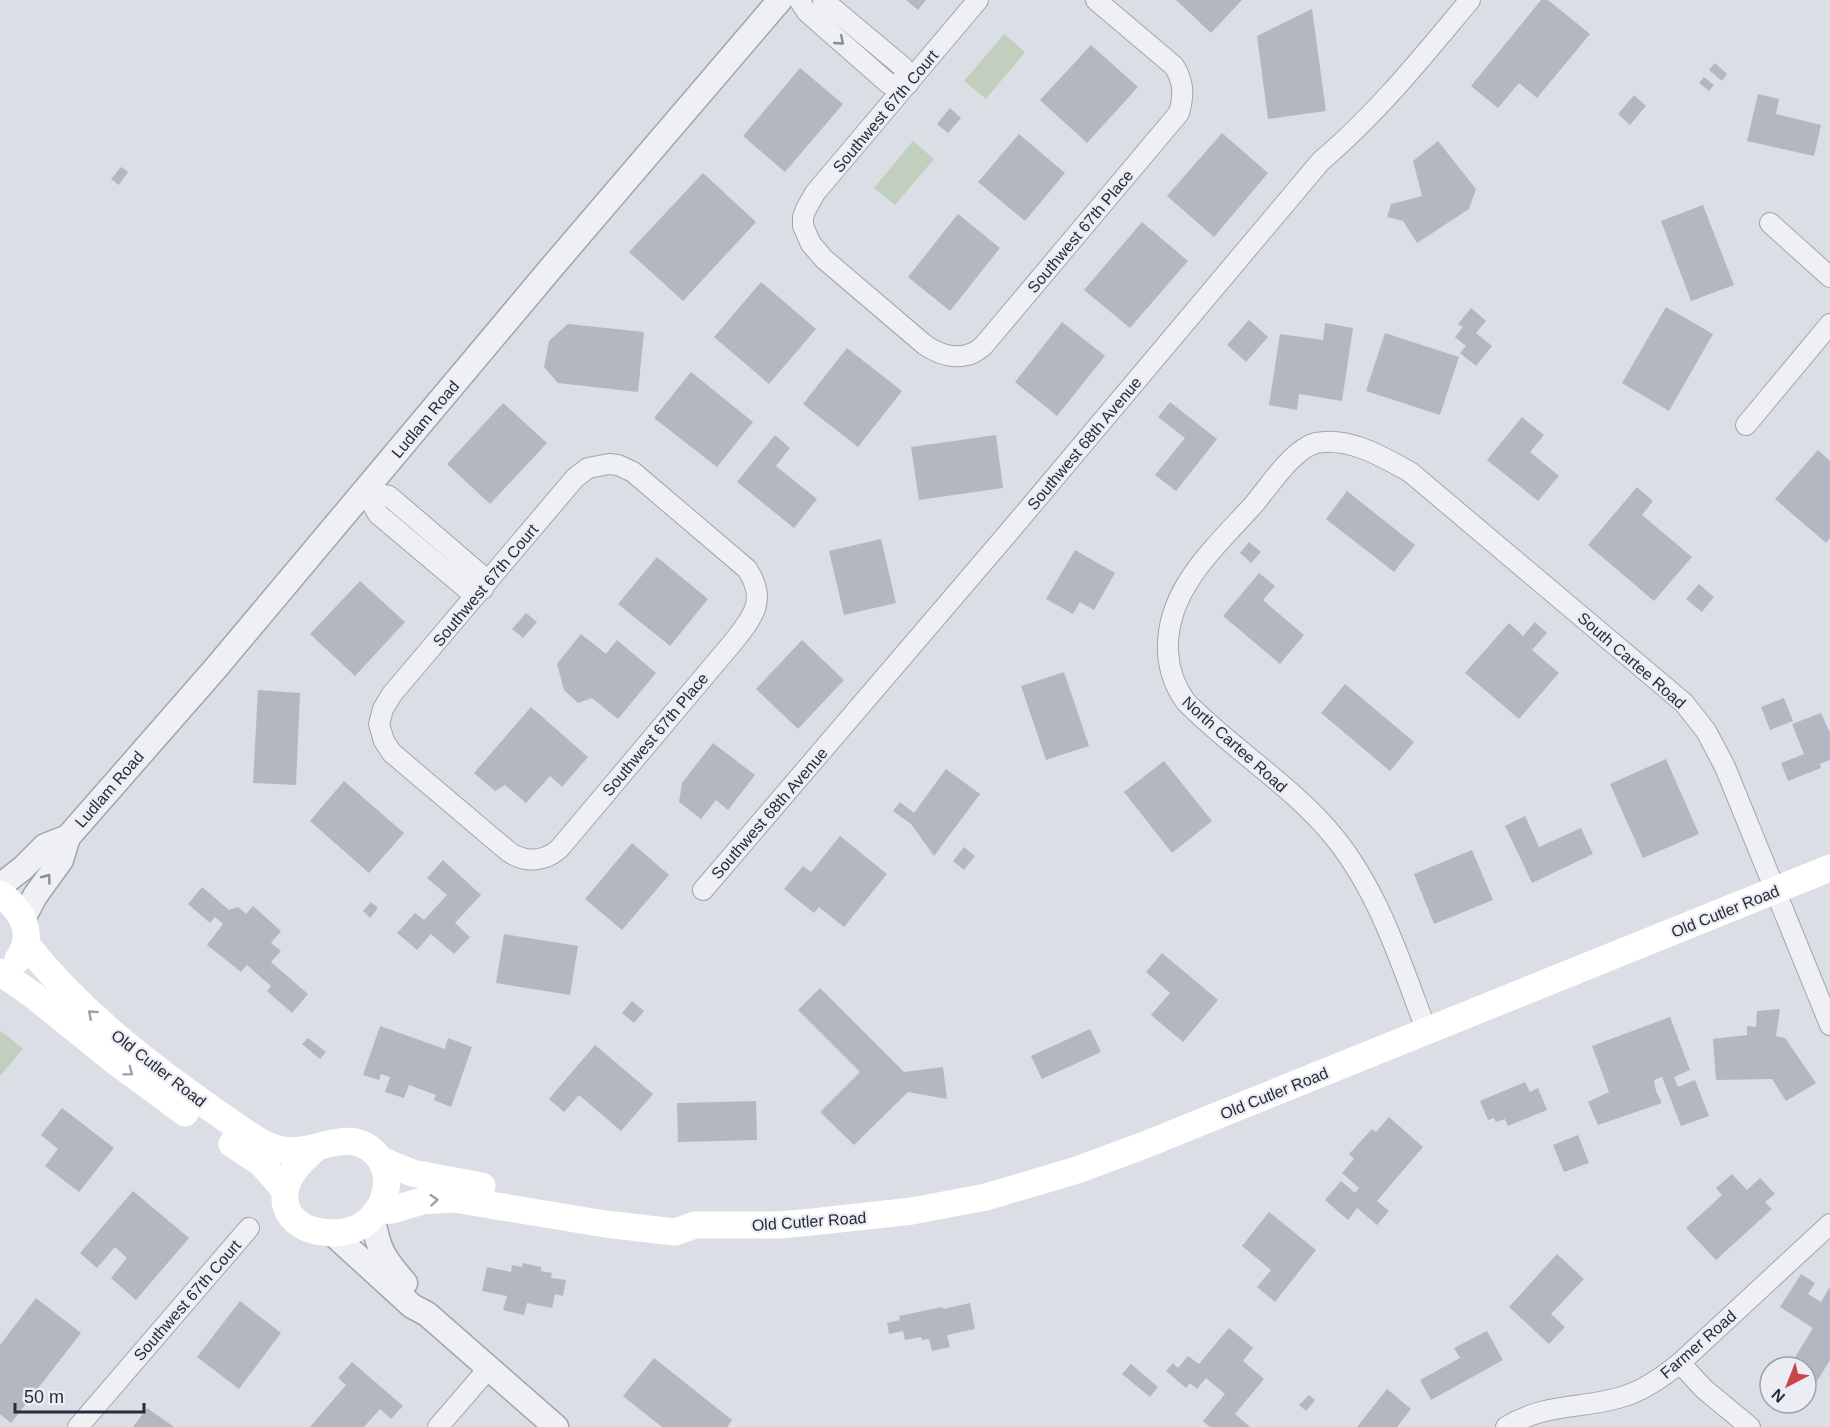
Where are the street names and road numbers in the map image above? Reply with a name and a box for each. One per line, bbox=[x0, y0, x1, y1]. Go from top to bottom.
street label: Southwest 67th Court bbox=[829, 47, 942, 176]
street label: Southwest 67th Place bbox=[1024, 167, 1137, 296]
street label: Southwest 68th Avenue bbox=[1024, 373, 1145, 513]
street label: Ludlam Road bbox=[388, 377, 462, 461]
street label: Southwest 67th Court bbox=[429, 521, 542, 650]
street label: South Cartee Road bbox=[1574, 609, 1689, 712]
street label: Southwest 67th Place bbox=[599, 670, 712, 799]
street label: North Cartee Road bbox=[1179, 693, 1290, 796]
street label: Southwest 68th Avenue bbox=[708, 744, 831, 882]
street label: Ludlam Road bbox=[72, 748, 147, 831]
street label: Old Cutler Road bbox=[1669, 882, 1782, 941]
street label: Old Cutler Road bbox=[108, 1026, 209, 1110]
street label: Old Cutler Road bbox=[1218, 1064, 1331, 1123]
street label: Old Cutler Road bbox=[751, 1209, 867, 1234]
street label: Southwest 67th Court bbox=[130, 1236, 245, 1364]
street label: Farmer Road bbox=[1657, 1307, 1739, 1382]

